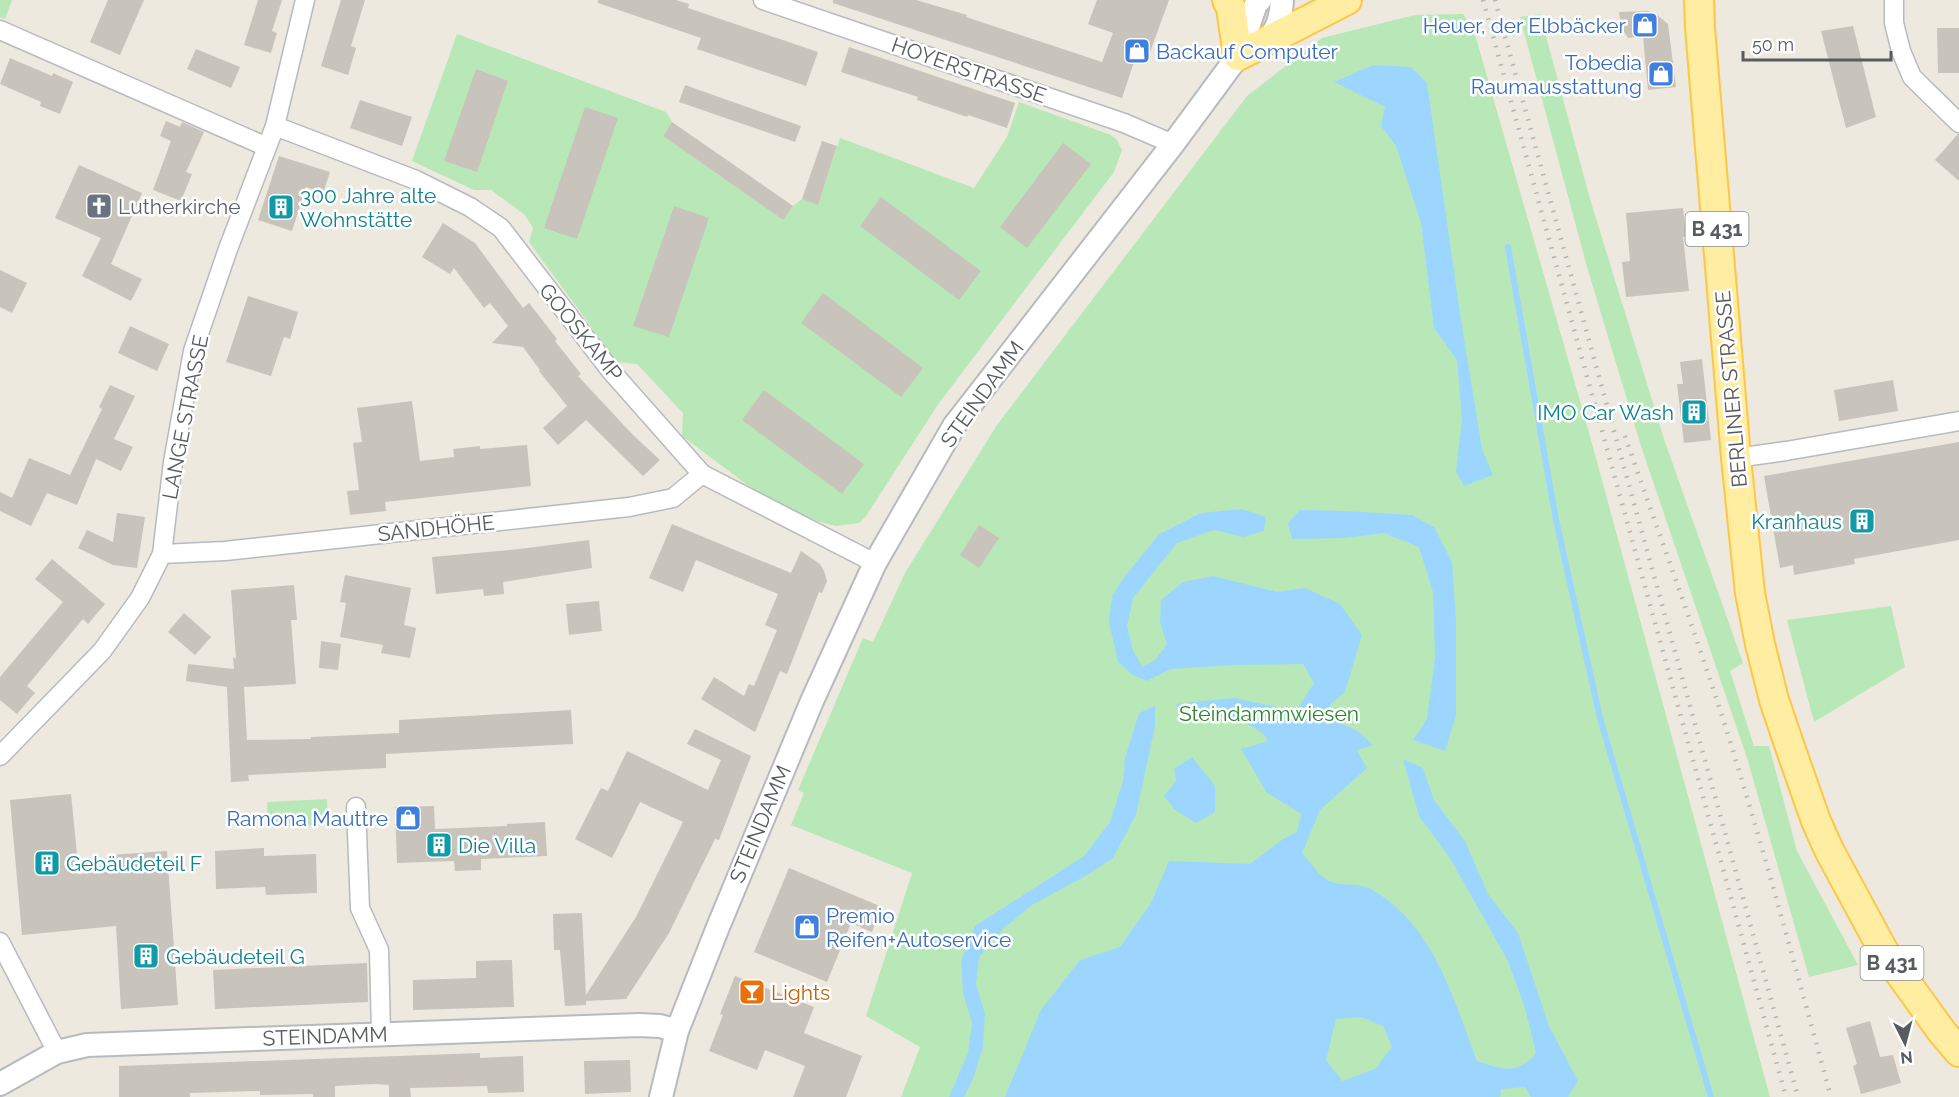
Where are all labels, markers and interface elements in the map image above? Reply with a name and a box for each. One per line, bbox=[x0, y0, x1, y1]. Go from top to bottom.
shop icon: Heuer, der Elbbäcker bbox=[1630, 10, 1660, 40]
place label: Heuer, der Elbbäcker bbox=[1423, 13, 1627, 38]
scale bar bbox=[1743, 24, 1892, 62]
street label: HOYERSTRASSE bbox=[888, 32, 1050, 108]
text: 50 m bbox=[1752, 34, 1794, 55]
shop icon: Backauf Computer bbox=[1122, 36, 1152, 66]
place label: Backauf Computer bbox=[1156, 39, 1339, 64]
place label: Tobedia Raumausstattung bbox=[1471, 50, 1642, 99]
shop icon: Tobedia Raumausstattung bbox=[1646, 59, 1676, 89]
place label: 300 Jahre alte Wohnstätte bbox=[300, 183, 436, 232]
church icon: Lutherkirche bbox=[84, 191, 114, 221]
building icon: 300 Jahre alte Wohnstätte bbox=[266, 192, 296, 222]
place label: Lutherkirche bbox=[118, 194, 241, 219]
road number: B 431 bbox=[1686, 212, 1748, 246]
street label: GOOSKAMP bbox=[534, 278, 628, 386]
street label: BERLINER STRASSE bbox=[1710, 290, 1752, 488]
street label: LANGE STRASSE bbox=[157, 333, 213, 501]
street label: STEINDAMM bbox=[935, 336, 1029, 452]
building icon: IMO Car Wash bbox=[1679, 397, 1709, 427]
place label: IMO Car Wash bbox=[1537, 400, 1674, 425]
building icon: Kranhaus bbox=[1847, 506, 1877, 536]
street label: SANDHÖHE bbox=[376, 509, 496, 547]
place label: Kranhaus bbox=[1751, 509, 1842, 534]
park label: Steindammwiesen bbox=[1179, 701, 1359, 726]
street label: STEINDAMM bbox=[724, 761, 796, 887]
shop icon: Ramona Mauttre bbox=[393, 803, 423, 833]
place label: Ramona Mauttre bbox=[227, 806, 388, 831]
building icon: Die Villa bbox=[424, 830, 454, 860]
place label: Die Villa bbox=[458, 833, 536, 858]
building icon: Gebäudeteil F bbox=[32, 848, 62, 878]
place label: Gebäudeteil F bbox=[66, 851, 202, 876]
place label: Premio Reifen+Autoservice bbox=[826, 903, 1011, 952]
shop icon: Premio Reifen+Autoservice bbox=[792, 912, 822, 942]
building icon: Gebäudeteil G bbox=[131, 941, 161, 971]
place label: Gebäudeteil G bbox=[166, 944, 305, 969]
road number: B 431 bbox=[1860, 946, 1924, 980]
bar icon: Lights bbox=[737, 977, 767, 1007]
place label: Lights bbox=[771, 980, 830, 1005]
north arrow bbox=[1875, 1013, 1935, 1073]
street label: STEINDAMM bbox=[262, 1021, 388, 1051]
text: N bbox=[1899, 1047, 1914, 1068]

